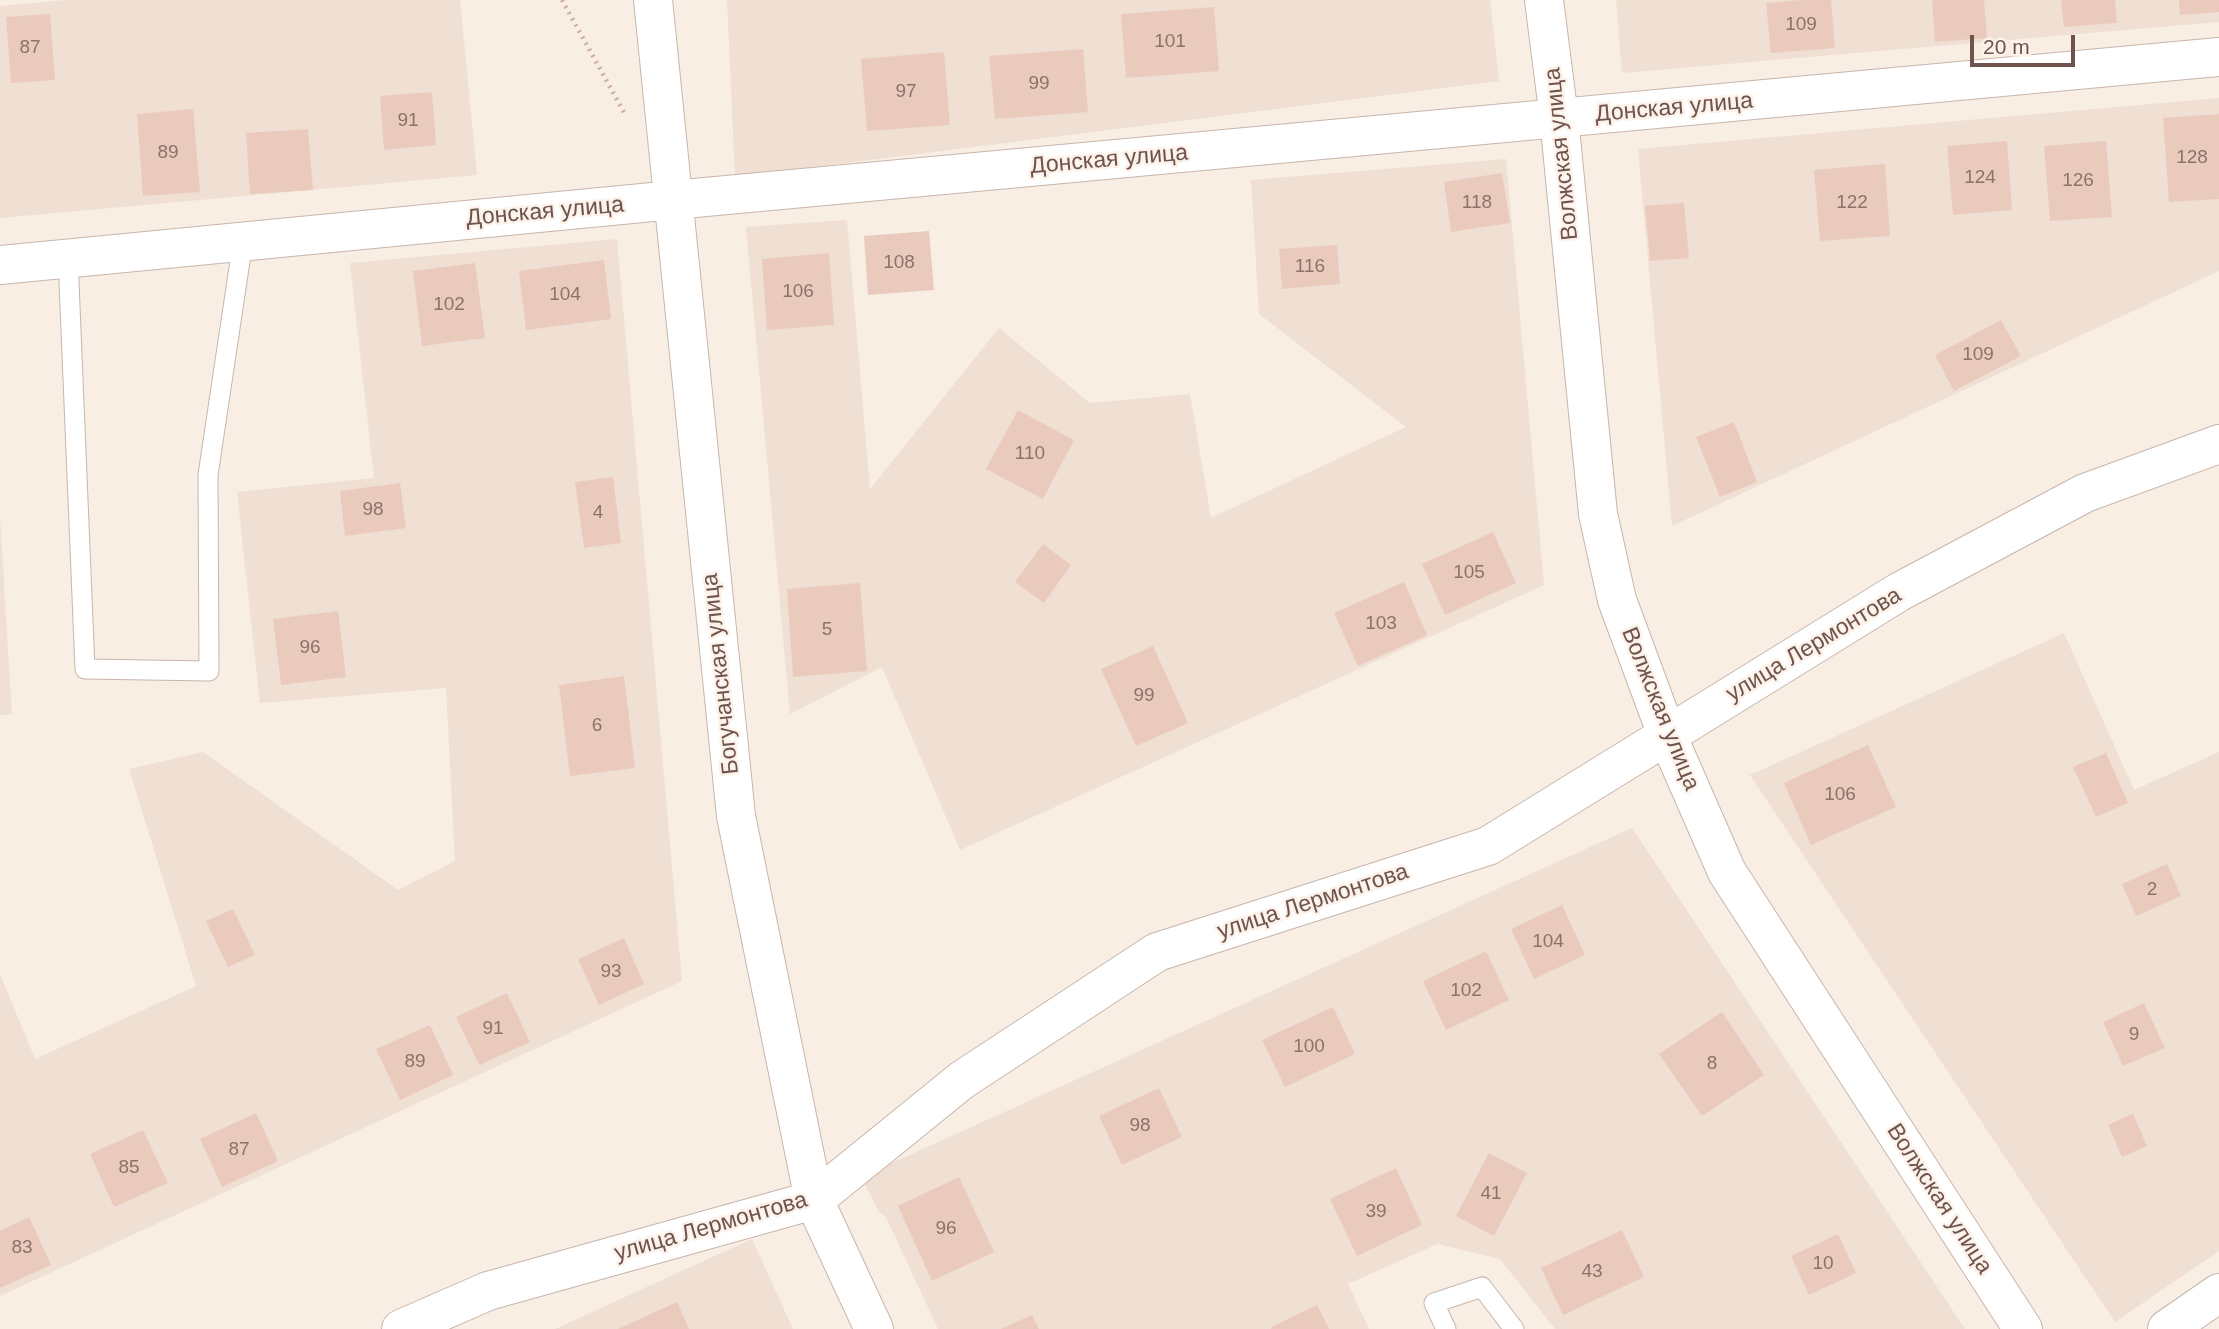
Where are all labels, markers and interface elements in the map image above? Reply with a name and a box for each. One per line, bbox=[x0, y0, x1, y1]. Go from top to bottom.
house number: 109 bbox=[1785, 14, 1817, 36]
scale bar bbox=[1974, 21, 2079, 65]
house number: 101 bbox=[1154, 31, 1186, 53]
text: 20 m bbox=[1983, 35, 2030, 58]
house number: 87 bbox=[19, 37, 41, 59]
street label: Волжская улица bbox=[1539, 66, 1585, 242]
house number: 99 bbox=[1028, 73, 1050, 95]
house number: 97 bbox=[895, 81, 917, 103]
street label: Донская улица bbox=[1594, 87, 1754, 129]
house number: 91 bbox=[397, 110, 419, 132]
street label: Донская улица bbox=[1029, 139, 1189, 181]
house number: 89 bbox=[157, 142, 179, 164]
house number: 128 bbox=[2176, 147, 2208, 169]
house number: 124 bbox=[1964, 167, 1996, 189]
house number: 126 bbox=[2062, 170, 2094, 192]
street label: Донская улица bbox=[465, 191, 625, 233]
house number: 118 bbox=[1462, 192, 1492, 214]
house number: 122 bbox=[1836, 192, 1868, 214]
house number: 108 bbox=[883, 252, 915, 274]
house number: 116 bbox=[1295, 256, 1325, 278]
house number: 106 bbox=[782, 281, 814, 303]
house number: 104 bbox=[549, 284, 581, 306]
house number: 102 bbox=[433, 294, 465, 316]
house number: 109 bbox=[1962, 344, 1994, 366]
house number: 110 bbox=[1015, 443, 1045, 465]
house number: 98 bbox=[362, 499, 384, 521]
house number: 4 bbox=[593, 502, 603, 524]
house number: 105 bbox=[1453, 562, 1485, 584]
street label: Богучанская улица bbox=[697, 572, 745, 776]
street label: улица Лермонтова bbox=[1721, 582, 1907, 708]
house number: 103 bbox=[1365, 613, 1397, 635]
house number: 5 bbox=[822, 619, 832, 641]
street label: Волжская улица bbox=[1615, 623, 1705, 795]
house number: 96 bbox=[299, 637, 321, 659]
house number: 99 bbox=[1133, 685, 1155, 707]
house number: 6 bbox=[592, 715, 602, 737]
house number: 106 bbox=[1824, 784, 1856, 806]
street label: улица Лермонтова bbox=[1214, 858, 1412, 946]
house number: 2 bbox=[2147, 879, 2157, 901]
house number: 104 bbox=[1532, 931, 1564, 953]
house number: 93 bbox=[600, 961, 622, 983]
house number: 102 bbox=[1450, 980, 1482, 1002]
house number: 91 bbox=[482, 1018, 504, 1040]
house number: 9 bbox=[2129, 1024, 2139, 1046]
house number: 100 bbox=[1293, 1036, 1325, 1058]
house number: 89 bbox=[404, 1051, 426, 1073]
house number: 8 bbox=[1707, 1053, 1717, 1075]
house number: 98 bbox=[1129, 1115, 1151, 1137]
street label: Волжская улица bbox=[1880, 1119, 1998, 1279]
house number: 87 bbox=[228, 1139, 250, 1161]
house number: 85 bbox=[118, 1157, 140, 1179]
house number: 41 bbox=[1480, 1183, 1502, 1205]
street label: улица Лермонтова bbox=[611, 1186, 811, 1268]
house number: 39 bbox=[1365, 1201, 1387, 1223]
house number: 96 bbox=[935, 1218, 957, 1240]
house number: 83 bbox=[11, 1237, 33, 1259]
house number: 10 bbox=[1812, 1253, 1834, 1275]
house number: 43 bbox=[1581, 1261, 1603, 1283]

